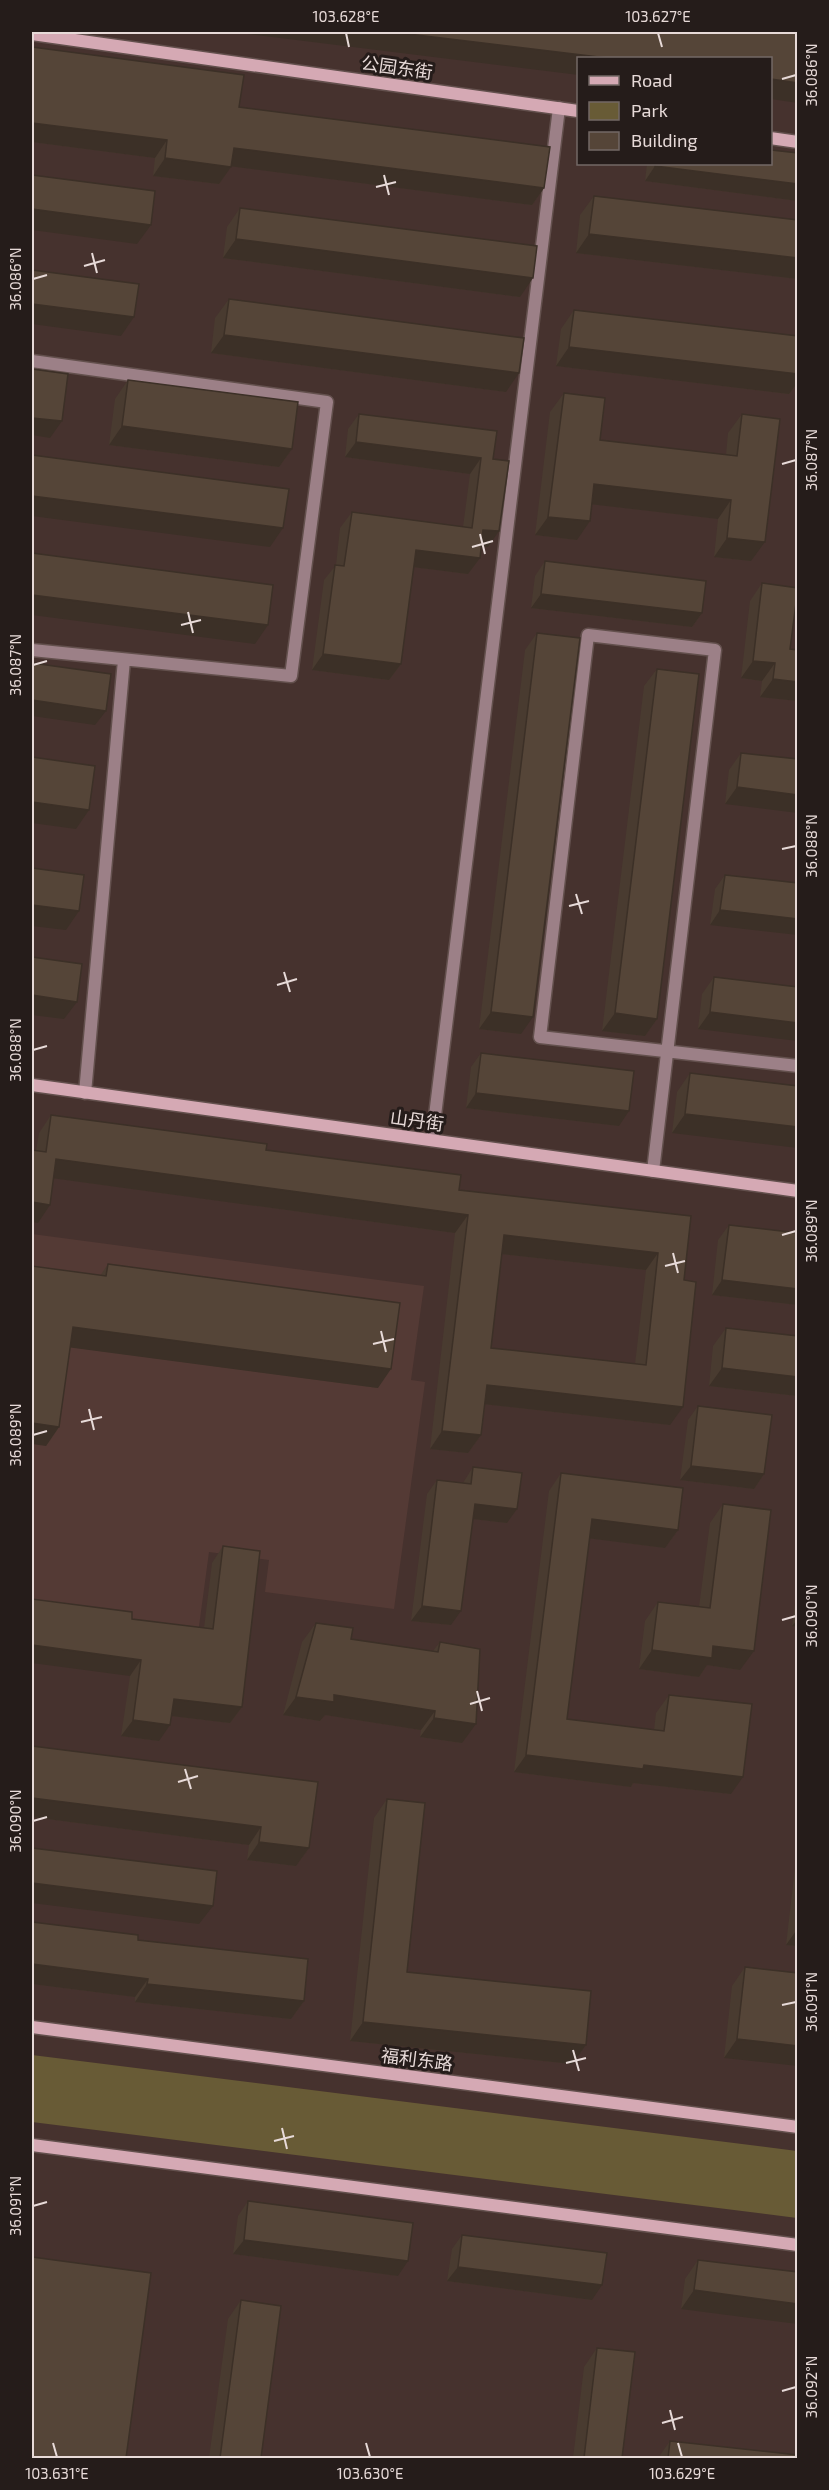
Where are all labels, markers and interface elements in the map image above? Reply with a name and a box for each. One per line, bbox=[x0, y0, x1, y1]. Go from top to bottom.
text: 103.628°E bbox=[313, 7, 379, 25]
text: 103.627°E bbox=[625, 7, 691, 25]
text: 36.086°N bbox=[802, 43, 820, 107]
street label: 公园东街 bbox=[360, 51, 434, 83]
legend bbox=[577, 57, 772, 165]
text: Road bbox=[631, 69, 672, 91]
text: Park bbox=[631, 99, 668, 121]
text: Building bbox=[631, 129, 698, 151]
text: 36.086°N bbox=[6, 247, 24, 311]
text: 36.087°N bbox=[802, 429, 820, 491]
text: 36.087°N bbox=[6, 634, 24, 696]
text: 36.088°N bbox=[802, 814, 820, 878]
text: 36.088°N bbox=[6, 1018, 24, 1082]
street label: 山丹街 bbox=[389, 1105, 445, 1135]
text: 36.089°N bbox=[802, 1199, 820, 1263]
text: 36.089°N bbox=[6, 1403, 24, 1467]
text: 36.090°N bbox=[802, 1584, 820, 1648]
text: 36.090°N bbox=[6, 1789, 24, 1853]
text: 36.091°N bbox=[802, 1972, 820, 2032]
street label: 福利东路 bbox=[380, 2044, 454, 2074]
text: 36.091°N bbox=[6, 2176, 24, 2236]
text: 36.092°N bbox=[802, 2356, 820, 2418]
text: 103.631°E bbox=[25, 2464, 89, 2482]
text: 103.630°E bbox=[337, 2464, 403, 2482]
text: 103.629°E bbox=[649, 2464, 715, 2482]

